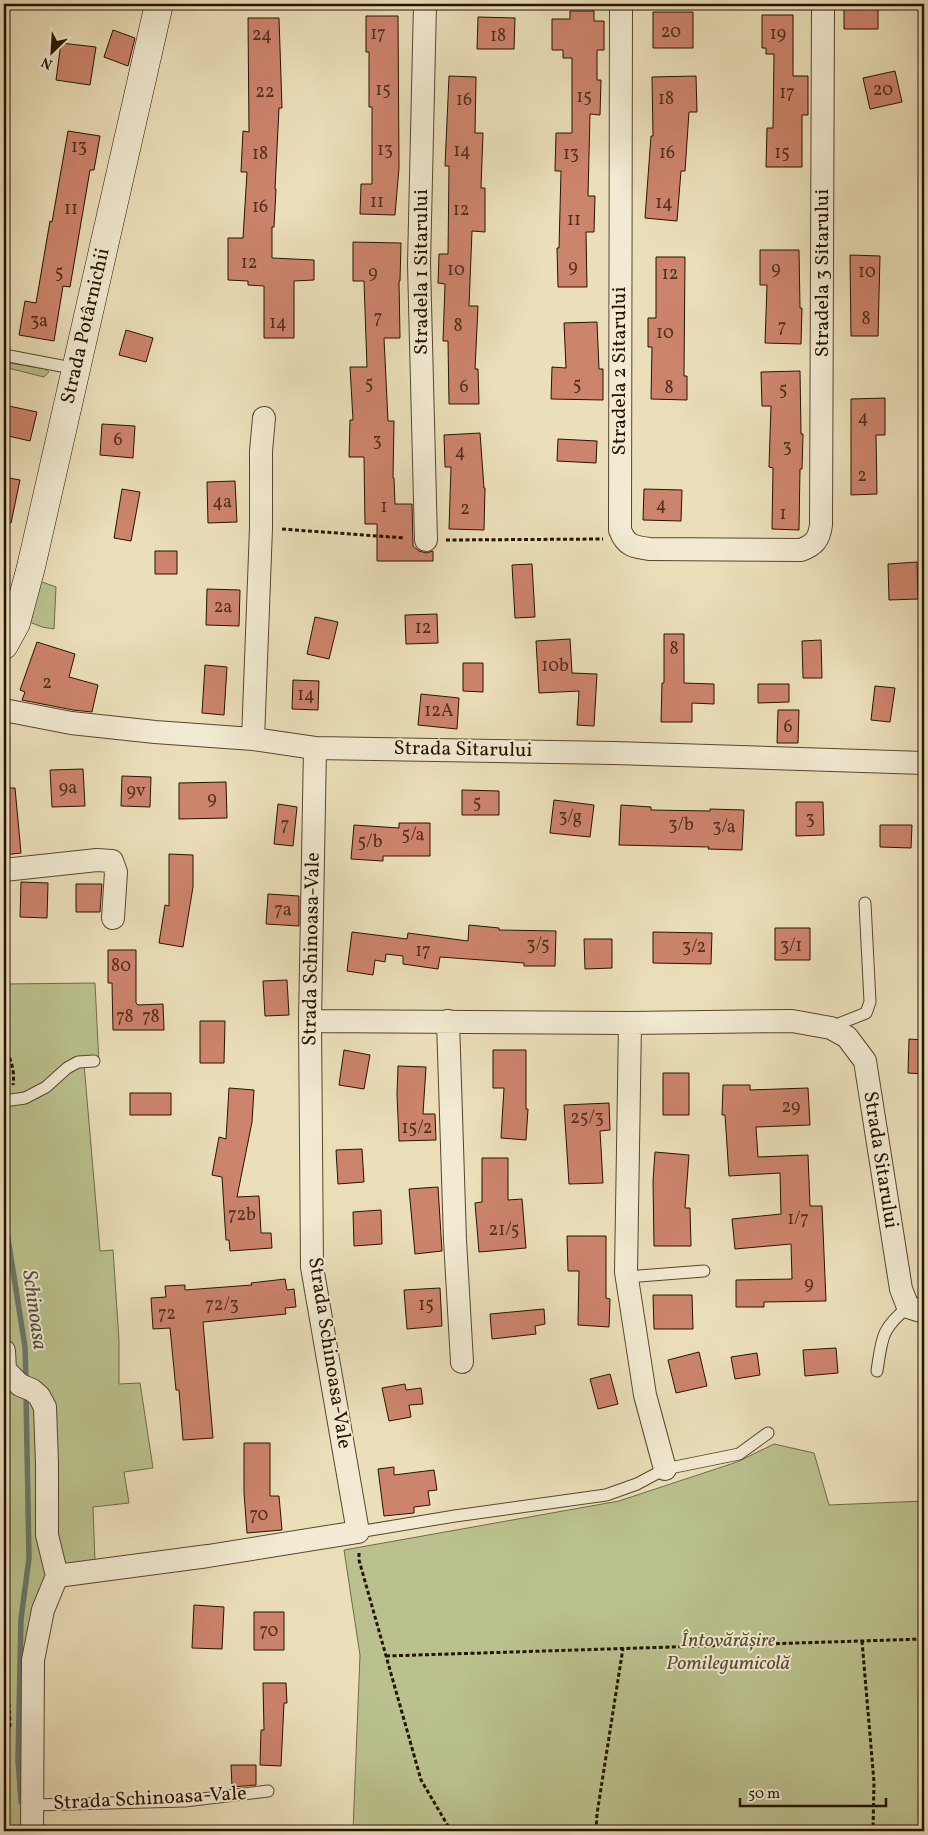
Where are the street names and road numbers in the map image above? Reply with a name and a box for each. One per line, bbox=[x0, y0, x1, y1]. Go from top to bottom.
street label: Stradela 1 Sitarului bbox=[408, 189, 436, 355]
street label: Stradela 3 Sitarului bbox=[809, 189, 837, 357]
street label: Strada Potârnichii bbox=[54, 245, 118, 407]
street label: Stradela 2 Sitarului bbox=[606, 287, 634, 455]
street label: Strada Sitarului bbox=[393, 735, 533, 765]
street label: Strada Schinoasa-Vale bbox=[296, 852, 328, 1046]
street label: Strada Sitarului bbox=[855, 1089, 905, 1231]
street label: Strada Schinoasa-Vale bbox=[300, 1255, 358, 1451]
street label: Strada Schinoasa-Vale bbox=[53, 1780, 247, 1818]

